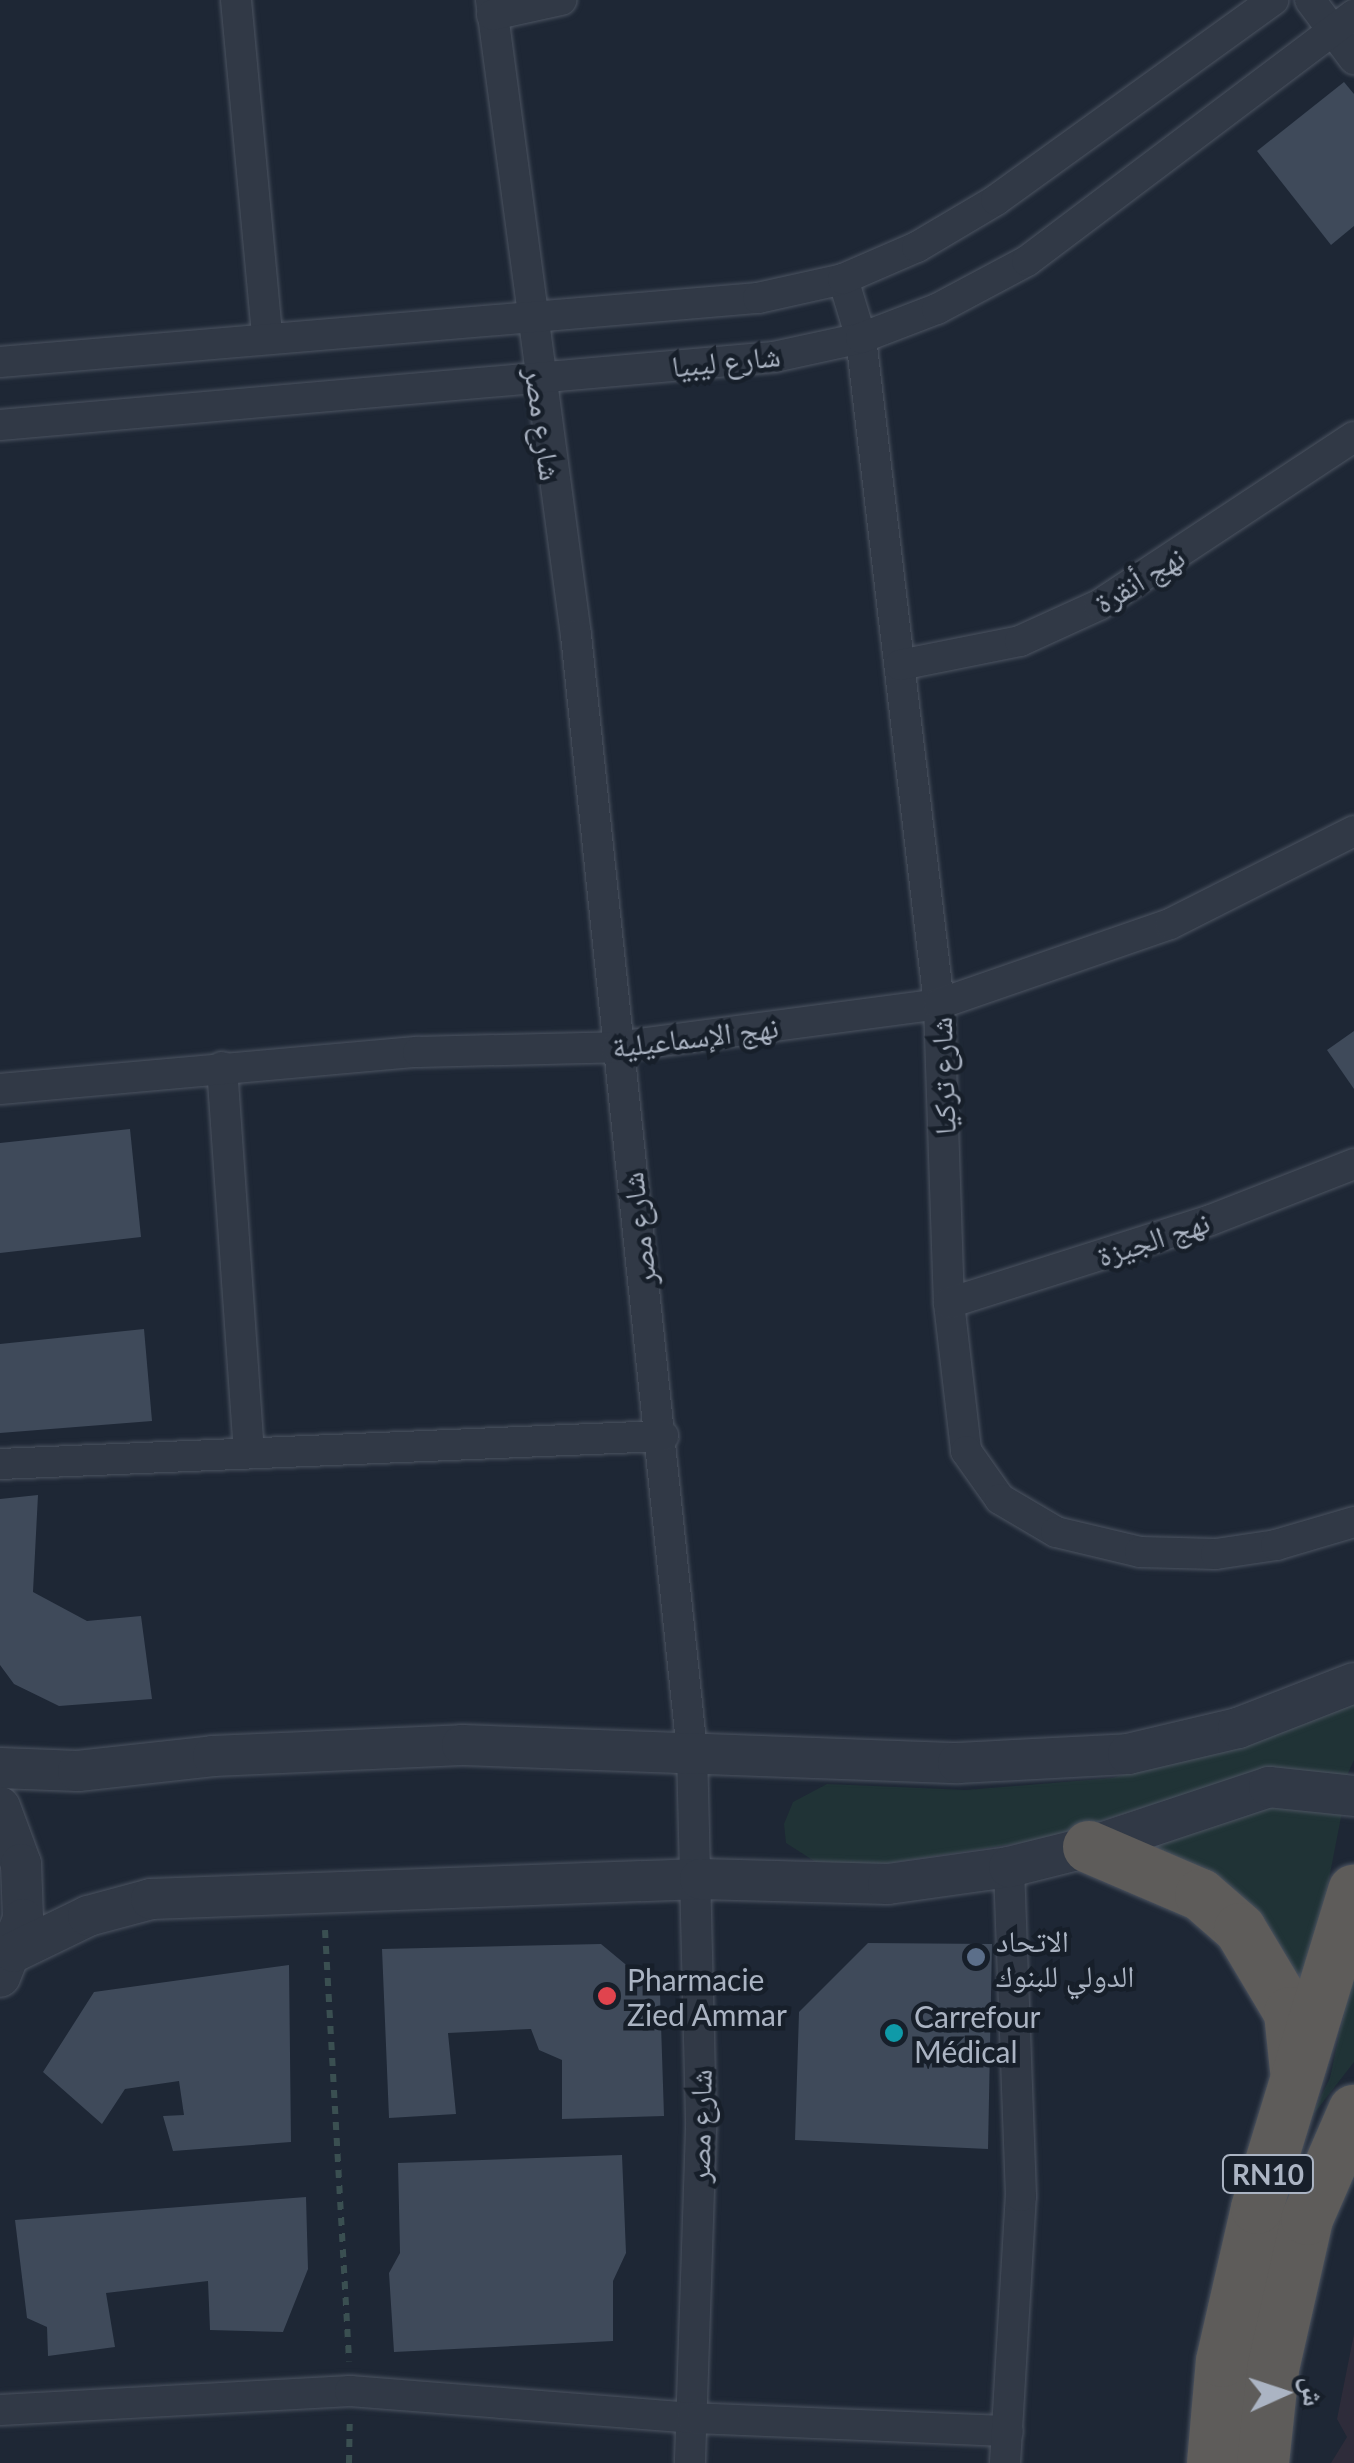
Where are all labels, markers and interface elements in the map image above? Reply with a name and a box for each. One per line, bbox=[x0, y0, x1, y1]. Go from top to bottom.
street label: شارع ليبيا bbox=[670, 336, 782, 384]
street label: شارع مصر bbox=[518, 365, 570, 483]
street label: نهج أنقرة bbox=[1087, 538, 1191, 620]
street label: نهج الإسماعيلية bbox=[610, 1008, 780, 1064]
street label: شارع تركيا bbox=[922, 1016, 962, 1136]
street label: شارع مصر bbox=[613, 1170, 663, 1288]
street label: نهج الجيزة bbox=[1092, 1203, 1214, 1273]
place label: الاتحاد الدولي للبنوك bbox=[996, 1922, 1134, 1992]
marker: الاتحاد الدولي للبنوك bbox=[965, 1946, 987, 1968]
place label: Pharmacie Zied Ammar bbox=[627, 1961, 788, 2032]
marker: Pharmacie Zied Ammar bbox=[596, 1985, 618, 2007]
place label: Carrefour Médical bbox=[914, 1998, 1041, 2068]
marker: Carrefour Médical bbox=[883, 2022, 905, 2044]
street label: شارع مصر bbox=[680, 2069, 718, 2183]
road number: RN10 bbox=[1220, 2151, 1316, 2197]
north arrow bbox=[1234, 2343, 1334, 2443]
text: ش bbox=[1296, 2376, 1332, 2407]

